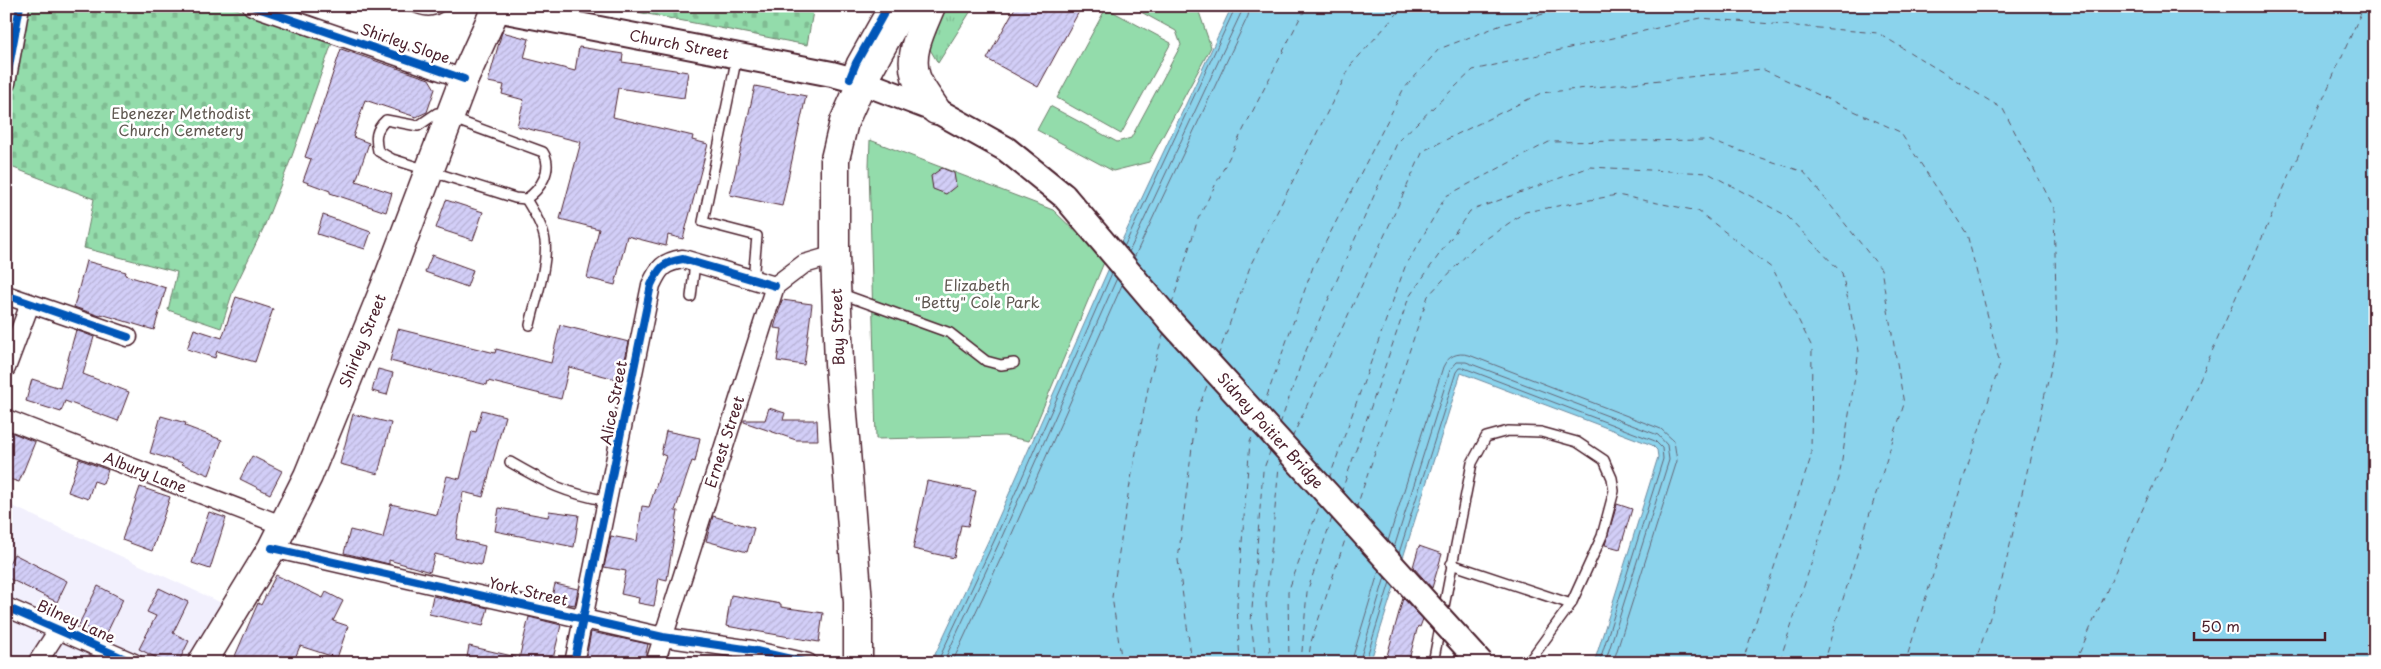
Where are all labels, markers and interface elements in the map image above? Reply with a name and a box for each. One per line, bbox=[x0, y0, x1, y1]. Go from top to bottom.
street label: Shirley Slope bbox=[358, 16, 453, 69]
street label: Church Street bbox=[628, 23, 731, 64]
park label: Ebenezer Methodist Church Cemetery bbox=[111, 101, 251, 141]
park label: Elizabeth "Betty" Cole Park bbox=[914, 273, 1040, 313]
street label: Bay Street bbox=[824, 288, 849, 366]
street label: Shirley Street bbox=[332, 290, 391, 391]
street label: Alice Street bbox=[593, 359, 632, 447]
street label: Sidney Poitier Bridge bbox=[1212, 367, 1330, 493]
street label: Ernest Street bbox=[698, 393, 749, 491]
street label: Albury Lane bbox=[101, 445, 191, 498]
street label: York Street bbox=[487, 570, 570, 611]
street label: Bilney Lane bbox=[34, 593, 120, 648]
scale bar bbox=[2194, 609, 2325, 641]
text: 50 m bbox=[2201, 614, 2240, 637]

